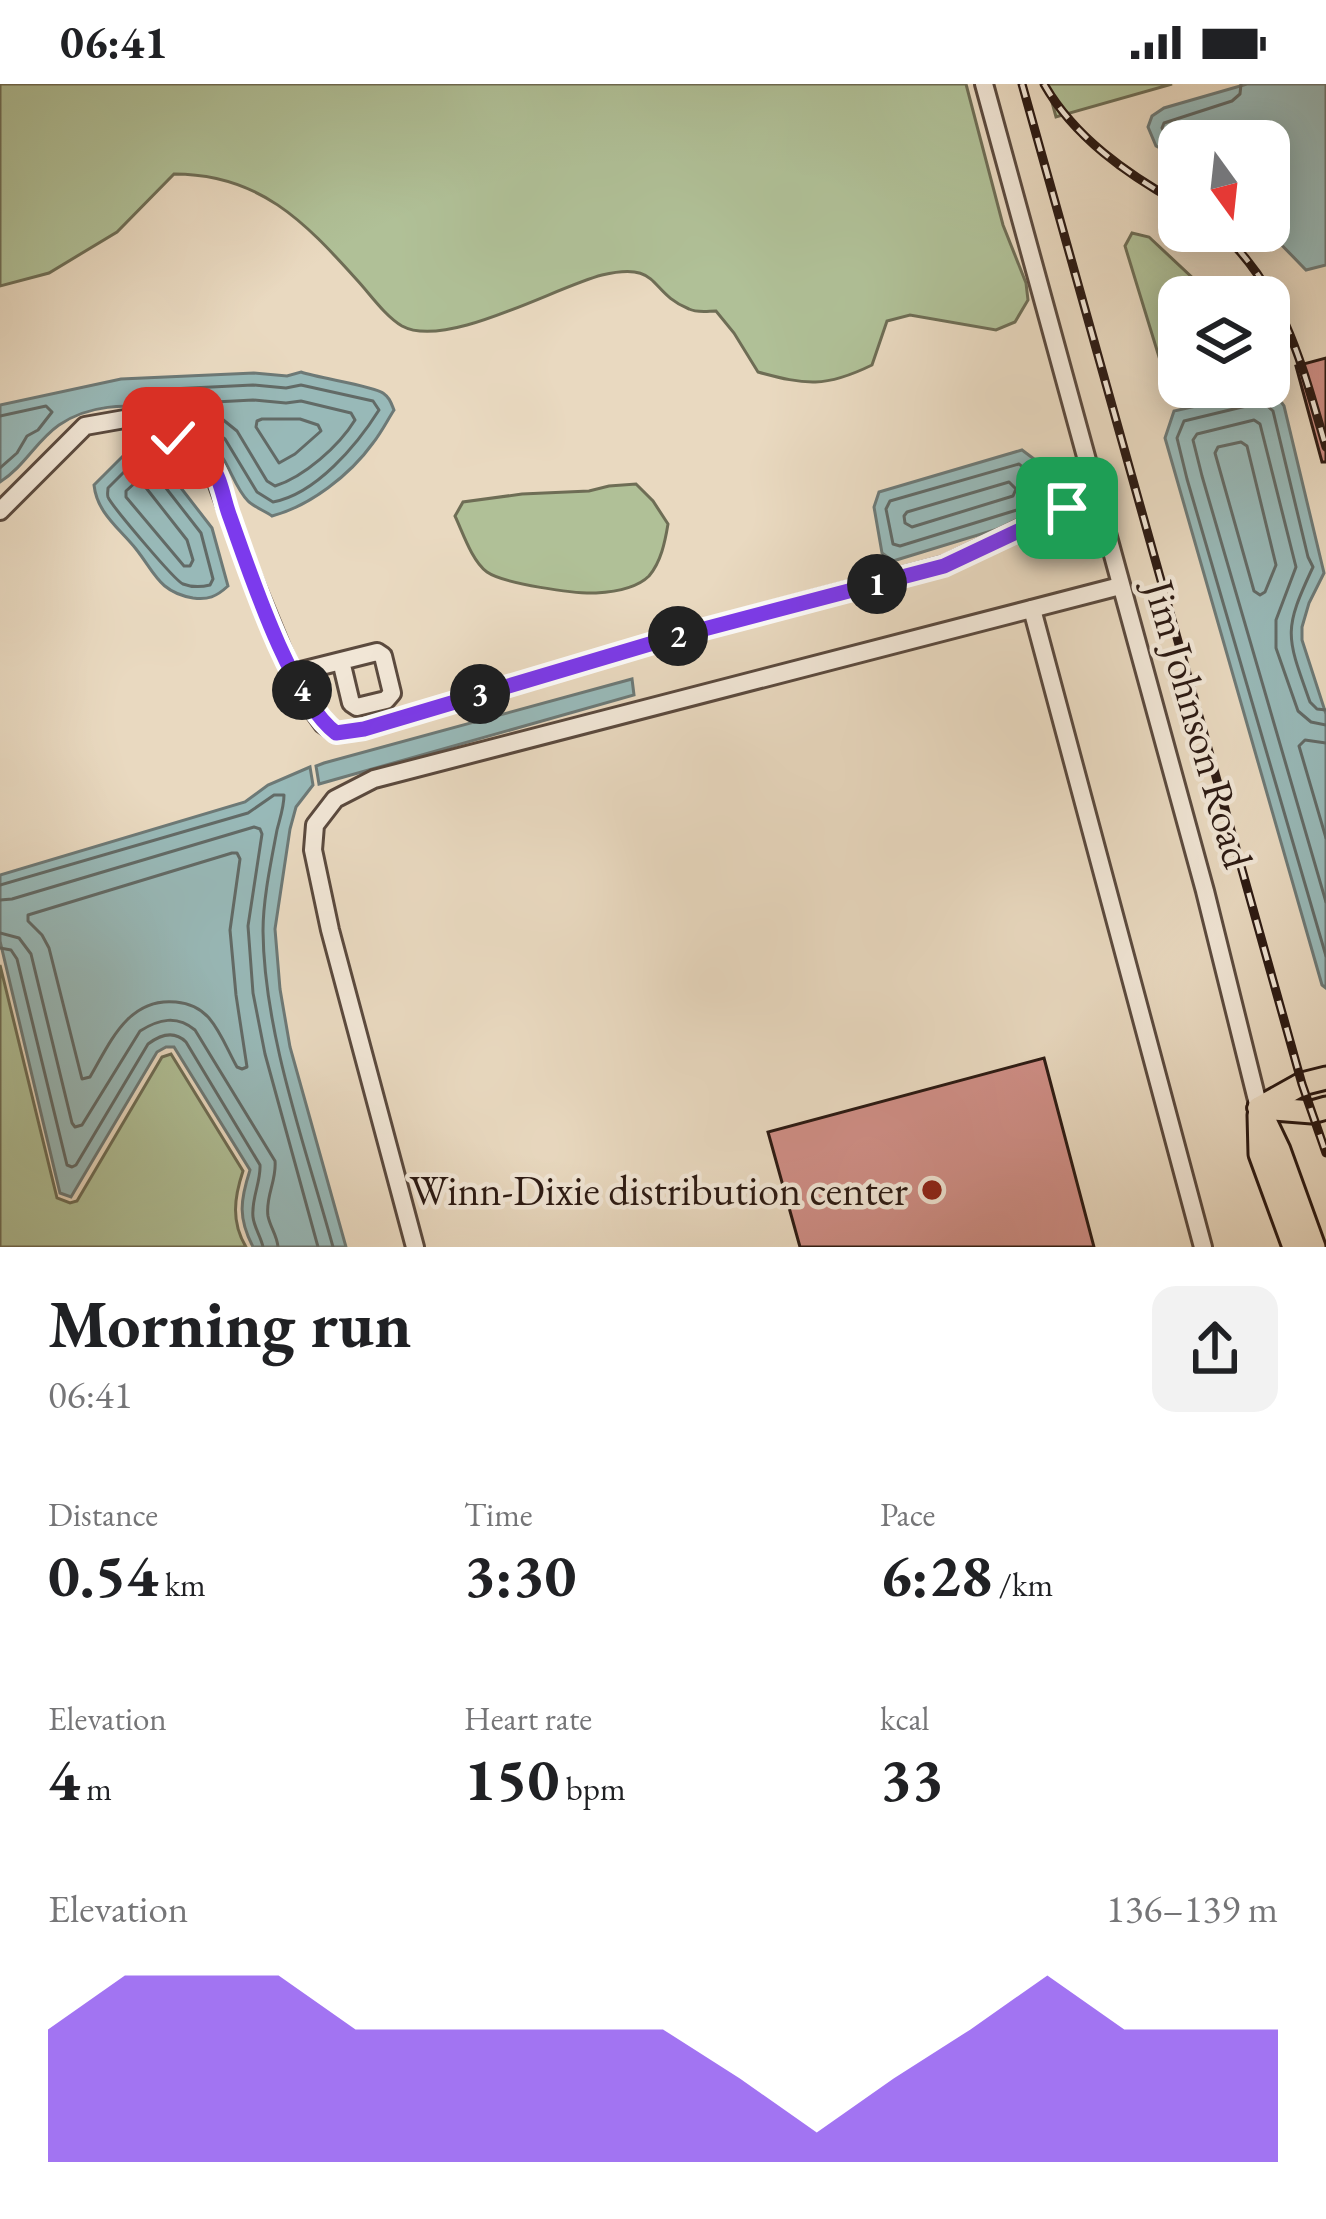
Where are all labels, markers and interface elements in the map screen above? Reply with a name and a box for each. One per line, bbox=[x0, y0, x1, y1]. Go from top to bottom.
text: 06:41 bbox=[60, 13, 168, 71]
north arrow bbox=[1158, 120, 1290, 252]
map controls bbox=[1158, 120, 1290, 408]
button: layers bbox=[1158, 276, 1290, 408]
pin bbox=[122, 387, 224, 489]
icon: check bbox=[140, 405, 206, 471]
pin bbox=[1016, 457, 1118, 559]
icon: arrive bbox=[1034, 475, 1100, 541]
pin: 1 bbox=[847, 554, 907, 614]
text: 1 bbox=[868, 562, 886, 605]
street label: Jim Johnson Road bbox=[1131, 571, 1267, 875]
pin: 2 bbox=[648, 606, 708, 666]
text: 2 bbox=[669, 614, 687, 657]
pin: 4 bbox=[272, 660, 332, 720]
pin: 3 bbox=[450, 664, 510, 724]
text: 4 bbox=[293, 668, 311, 711]
text: 3 bbox=[471, 672, 489, 715]
place label: Winn-Dixie distribution center bbox=[410, 1163, 908, 1218]
marker: Winn-Dixie distribution center bbox=[919, 1177, 945, 1203]
text: Morning run bbox=[48, 1281, 412, 1367]
button: share bbox=[1152, 1286, 1278, 1412]
text: 06:41 bbox=[48, 1369, 133, 1420]
text: Distance bbox=[48, 1493, 158, 1536]
text: Time bbox=[464, 1493, 533, 1536]
text: Pace bbox=[880, 1493, 935, 1536]
text: 0.54 bbox=[48, 1536, 158, 1614]
text: 3:30 bbox=[464, 1536, 576, 1614]
text: 6:28 bbox=[880, 1536, 992, 1614]
text: km bbox=[158, 1563, 206, 1606]
text: /km bbox=[992, 1563, 1053, 1606]
text: Elevation bbox=[48, 1697, 167, 1740]
text: Heart rate bbox=[464, 1697, 592, 1740]
text: kcal bbox=[880, 1697, 930, 1740]
text: 4 bbox=[48, 1740, 80, 1818]
text: 150 bbox=[464, 1740, 559, 1818]
text: 33 bbox=[880, 1740, 943, 1818]
text: m bbox=[80, 1767, 112, 1810]
text: bpm bbox=[559, 1767, 626, 1810]
text: Elevation bbox=[48, 1883, 188, 1934]
text: 136–139 m bbox=[1106, 1883, 1278, 1934]

